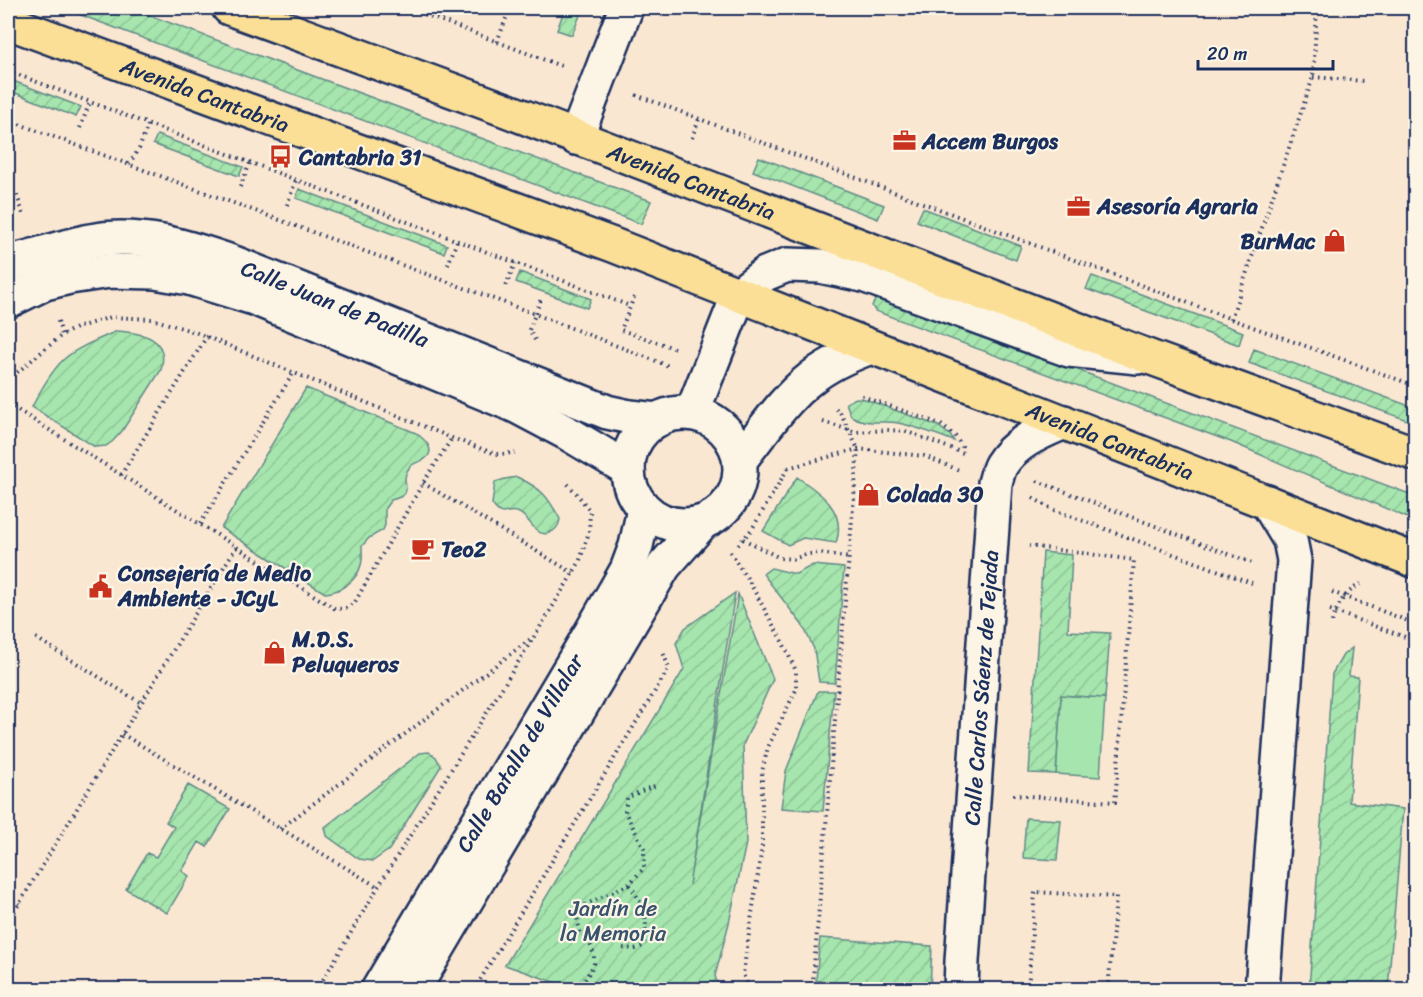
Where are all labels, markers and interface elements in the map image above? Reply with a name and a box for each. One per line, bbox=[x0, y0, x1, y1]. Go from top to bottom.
scale bar bbox=[1198, 33, 1333, 71]
text: 20 m bbox=[1207, 38, 1247, 70]
street label: Avenida Cantabria bbox=[114, 46, 295, 144]
place label: Accem Burgos bbox=[921, 122, 1059, 161]
office icon: Accem Burgos bbox=[891, 128, 917, 154]
street label: Avenida Cantabria bbox=[601, 131, 781, 232]
place label: Cantabria 31 bbox=[298, 138, 422, 177]
bus stop icon: Cantabria 31 bbox=[268, 144, 294, 170]
place label: Asesoría Agraria bbox=[1096, 187, 1259, 226]
office icon: Asesoría Agraria bbox=[1066, 193, 1092, 219]
place label: BurMac bbox=[1240, 222, 1316, 261]
shop icon: BurMac bbox=[1321, 228, 1347, 254]
street label: Calle Juan de Padilla bbox=[235, 249, 436, 359]
street label: Avenida Cantabria bbox=[1019, 390, 1200, 492]
place label: Colada 30 bbox=[886, 475, 984, 514]
shop icon: Colada 30 bbox=[856, 481, 882, 507]
place label: Teo2 bbox=[441, 530, 487, 569]
cafe icon: Teo2 bbox=[410, 536, 436, 562]
street label: Calle Carlos Sáenz de Tejada bbox=[952, 549, 1010, 826]
place label: Consejería de Medio Ambiente - JCyL bbox=[117, 554, 312, 618]
public building icon: Consejería de Medio Ambiente - JCyL bbox=[87, 573, 113, 599]
place label: M.D.S. Peluqueros bbox=[291, 620, 400, 684]
shop icon: M.D.S. Peluqueros bbox=[261, 639, 287, 665]
street label: Calle Batalla de Villalar bbox=[445, 644, 595, 860]
park label: Jardín de la Memoria bbox=[560, 889, 667, 953]

